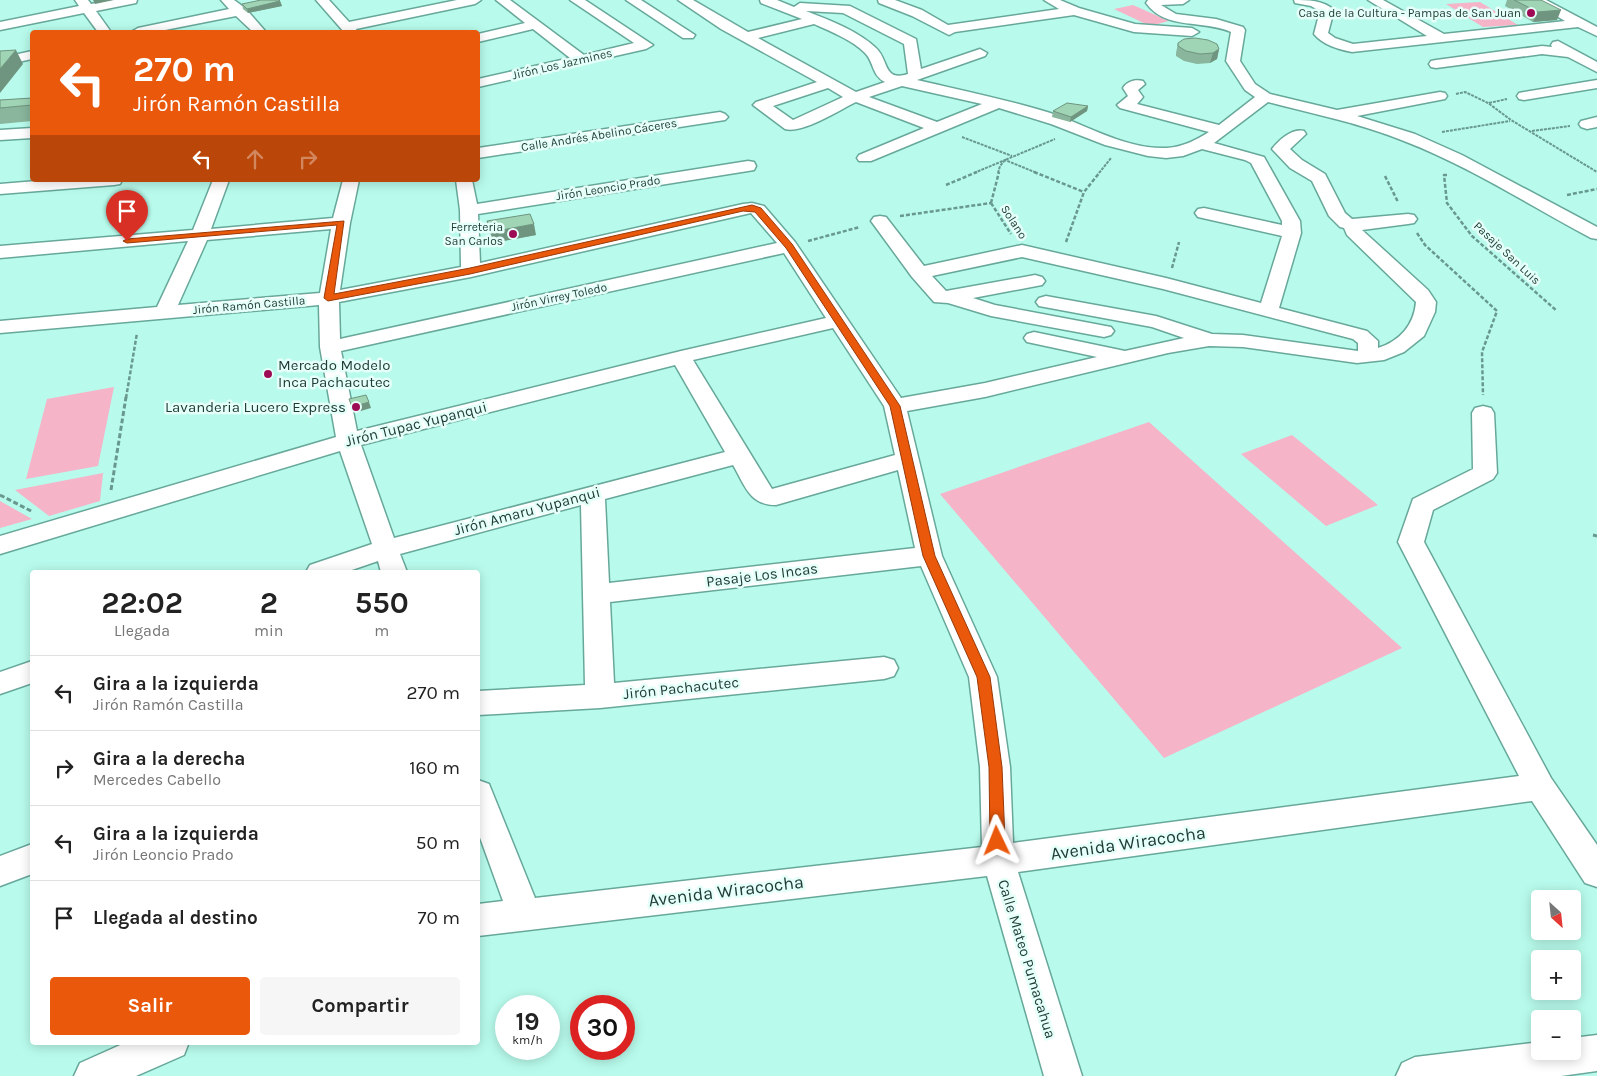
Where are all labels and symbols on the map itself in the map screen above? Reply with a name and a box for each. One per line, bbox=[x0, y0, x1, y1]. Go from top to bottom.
place label: Casa de la Cultura - Pampas de San Juan bbox=[1298, 6, 1521, 20]
marker: Casa de la Cultura - Pampas de San Juan bbox=[1525, 7, 1537, 19]
street label: Jirón Los Jazmines bbox=[511, 46, 613, 82]
street label: Calle Andrés Abelino Cáceres bbox=[520, 116, 678, 154]
street label: Jirón Leoncio Prado bbox=[555, 173, 661, 203]
pin bbox=[106, 190, 148, 241]
street label: Solano bbox=[998, 202, 1030, 242]
street label: Pasaje San Luis bbox=[1471, 219, 1543, 287]
place label: Ferreteria San Carlos bbox=[445, 220, 503, 248]
marker: Ferreteria San Carlos bbox=[507, 228, 519, 240]
street label: Jirón Virrey Toledo bbox=[510, 280, 608, 314]
street label: Jirón Ramón Castilla bbox=[192, 293, 306, 317]
place label: Mercado Modelo Inca Pachacutec bbox=[278, 356, 390, 391]
marker: Mercado Modelo Inca Pachacutec bbox=[262, 368, 274, 380]
place label: Lavanderia Lucero Express bbox=[165, 398, 346, 416]
street label: Jirón Tupac Yupanqui bbox=[343, 398, 489, 450]
marker: Lavanderia Lucero Express bbox=[350, 401, 362, 413]
street label: Jirón Amaru Yupanqui bbox=[452, 483, 602, 539]
street label: Pasaje Los Incas bbox=[705, 559, 819, 591]
street label: Jirón Pachacutec bbox=[622, 673, 740, 703]
position arrow bbox=[970, 814, 1022, 866]
street label: Avenida Wiracocha bbox=[1049, 821, 1207, 865]
street label: Avenida Wiracocha bbox=[647, 871, 805, 911]
street label: Calle Mateo Pumacahua bbox=[994, 877, 1060, 1041]
north arrow bbox=[1531, 890, 1581, 940]
speed limit sign: 30 bbox=[570, 995, 635, 1060]

